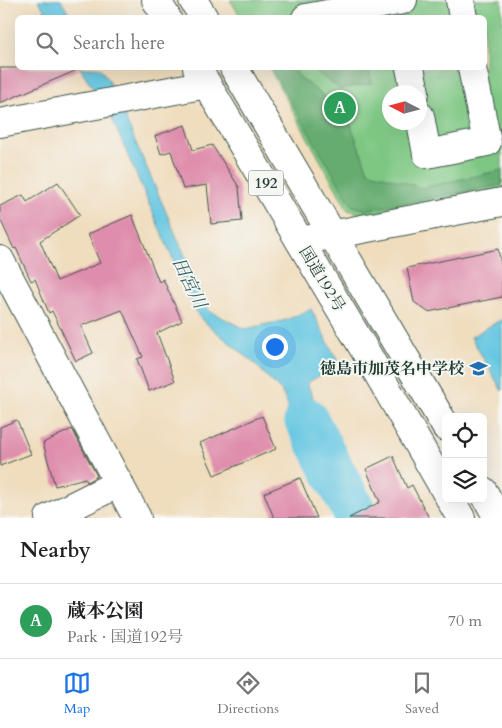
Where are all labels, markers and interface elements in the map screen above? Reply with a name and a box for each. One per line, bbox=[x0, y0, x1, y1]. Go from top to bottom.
search box bbox=[15, 15, 487, 70]
icon: search bbox=[33, 29, 61, 57]
text: Search here bbox=[73, 30, 165, 56]
north arrow bbox=[382, 85, 427, 130]
pin: A bbox=[324, 89, 356, 127]
road number: 192 bbox=[248, 170, 284, 196]
street label: 国道192号 bbox=[294, 242, 350, 316]
water label: 田宮川 bbox=[166, 253, 213, 315]
your location bbox=[262, 334, 288, 360]
place label: 徳島市加茂名中学校 bbox=[320, 358, 465, 380]
school or university icon: 徳島市加茂名中学校 bbox=[468, 359, 488, 379]
map controls bbox=[442, 413, 487, 503]
button: locate bbox=[442, 413, 487, 458]
button: layers bbox=[442, 458, 487, 503]
text: Nearby bbox=[20, 536, 91, 565]
text: 蔵本公園 bbox=[67, 598, 143, 624]
text: A bbox=[30, 610, 42, 632]
text: 70 m bbox=[448, 610, 482, 632]
text: Park · 国道192号 bbox=[67, 626, 183, 648]
tab: Map bbox=[63, 669, 91, 718]
tab: Directions bbox=[217, 669, 279, 718]
tab: Saved bbox=[405, 669, 439, 718]

